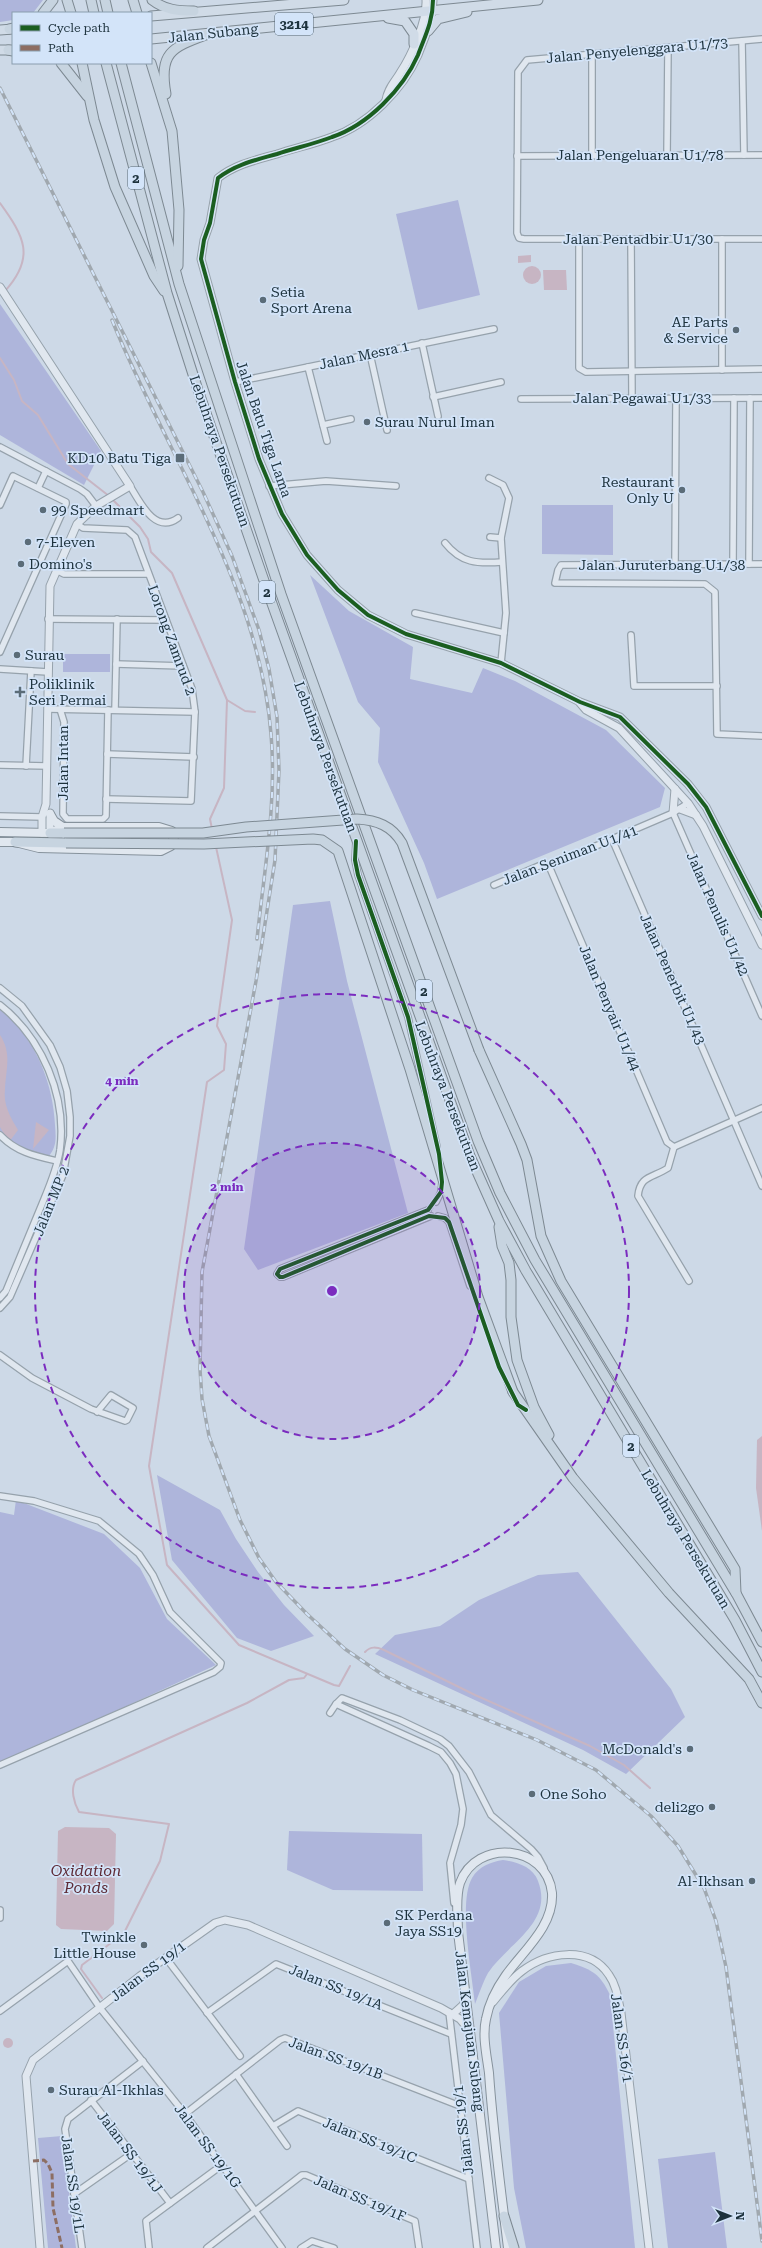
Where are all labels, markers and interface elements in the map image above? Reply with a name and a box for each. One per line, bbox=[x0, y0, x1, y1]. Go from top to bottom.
legend bbox=[12, 12, 152, 64]
road number: 3214 bbox=[275, 13, 313, 35]
street label: Jalan Subang bbox=[167, 20, 259, 46]
text: Cycle path bbox=[48, 21, 110, 35]
street label: Jalan Penyelenggara U1/73 bbox=[545, 34, 729, 66]
text: Path bbox=[48, 41, 74, 55]
street label: Jalan Pengeluaran U1/78 bbox=[556, 147, 724, 163]
road number: 2 bbox=[128, 167, 144, 189]
street label: Jalan Pentadbir U1/30 bbox=[563, 231, 713, 247]
place label: Setia Sport Arena bbox=[271, 284, 352, 316]
marker: Setia Sport Arena bbox=[258, 295, 268, 305]
place label: AE Parts & Service bbox=[663, 314, 728, 346]
marker: AE Parts & Service bbox=[731, 325, 741, 335]
street label: Jalan Mesra 1 bbox=[317, 338, 411, 372]
street label: Jalan Batu Tiga Lama bbox=[233, 359, 295, 500]
street label: Lebuhraya Persekutuan bbox=[186, 373, 254, 529]
street label: Jalan Pegawai U1/33 bbox=[573, 390, 711, 406]
place label: Surau Nurul Iman bbox=[375, 414, 495, 430]
marker: Surau Nurul Iman bbox=[362, 417, 372, 427]
place label: KD10 Batu Tiga bbox=[67, 450, 171, 466]
marker: KD10 Batu Tiga bbox=[174, 452, 186, 464]
place label: Restaurant Only U bbox=[601, 474, 674, 506]
marker: Restaurant Only U bbox=[677, 485, 687, 495]
place label: 99 Speedmart bbox=[51, 502, 144, 518]
marker: 99 Speedmart bbox=[38, 505, 48, 515]
place label: 7-Eleven bbox=[36, 534, 95, 550]
marker: 7-Eleven bbox=[23, 537, 33, 547]
place label: Domino's bbox=[29, 556, 92, 572]
street label: Jalan Juruterbang U1/38 bbox=[579, 557, 746, 573]
marker: Domino's bbox=[16, 559, 26, 569]
road number: 2 bbox=[259, 581, 275, 603]
street label: Lorong Zamrud 2 bbox=[145, 583, 199, 697]
place label: Surau bbox=[25, 647, 65, 663]
marker: Surau bbox=[12, 650, 22, 660]
place label: Poliklinik Seri Permai bbox=[29, 676, 107, 708]
street label: Lebuhraya Persekutuan bbox=[291, 679, 361, 835]
marker: Poliklinik Seri Permai bbox=[14, 686, 26, 698]
street label: Jalan Intan bbox=[55, 725, 71, 801]
street label: Jalan Seniman U1/41 bbox=[500, 822, 640, 888]
street label: Jalan Penulis U1/42 bbox=[684, 850, 752, 978]
street label: Jalan Penerbit U1/43 bbox=[637, 911, 709, 1047]
street label: Jalan Penyair U1/44 bbox=[576, 943, 644, 1073]
road number: 2 bbox=[416, 980, 432, 1002]
street label: Lebuhraya Persekutuan bbox=[412, 1019, 484, 1173]
text: 4 min bbox=[105, 1074, 139, 1088]
street label: Jalan MP 2 bbox=[30, 1164, 72, 1238]
text: 2 min bbox=[210, 1180, 244, 1194]
centre of rings bbox=[325, 1284, 339, 1298]
road number: 2 bbox=[623, 1435, 639, 1457]
street label: Lebuhraya Persekutuan bbox=[638, 1467, 734, 1611]
place label: McDonald's bbox=[602, 1741, 682, 1757]
marker: McDonald's bbox=[685, 1744, 695, 1754]
place label: One Soho bbox=[540, 1786, 607, 1802]
marker: One Soho bbox=[527, 1789, 537, 1799]
place label: deli2go bbox=[655, 1799, 704, 1815]
marker: deli2go bbox=[707, 1802, 717, 1812]
water label: Oxidation Ponds bbox=[51, 1862, 121, 1897]
place label: Al-Ikhsan bbox=[677, 1873, 744, 1889]
marker: Al-Ikhsan bbox=[747, 1876, 757, 1886]
place label: SK Perdana Jaya SS19 bbox=[395, 1907, 473, 1939]
marker: SK Perdana Jaya SS19 bbox=[382, 1918, 392, 1928]
place label: Twinkle Little House bbox=[54, 1929, 136, 1961]
street label: Jalan SS 19/1 bbox=[107, 1937, 189, 2004]
marker: Twinkle Little House bbox=[139, 1940, 149, 1950]
street label: Jalan Kemajuan Subang bbox=[452, 1950, 488, 2112]
street label: Jalan SS 19/1A bbox=[287, 1961, 385, 2013]
street label: Jalan SS 16/1 bbox=[608, 1992, 636, 2084]
street label: Jalan SS 19/1B bbox=[287, 2034, 385, 2082]
place label: Surau Al-Ikhlas bbox=[59, 2082, 164, 2098]
street label: Jalan SS 19/1 bbox=[450, 2084, 476, 2176]
marker: Surau Al-Ikhlas bbox=[46, 2085, 56, 2095]
street label: Jalan SS 19/1G bbox=[171, 2101, 245, 2191]
street label: Jalan SS 19/1J bbox=[94, 2108, 166, 2196]
street label: Jalan SS 19/1C bbox=[321, 2114, 419, 2166]
street label: Jalan SS 19/1L bbox=[58, 2134, 88, 2234]
street label: Jalan SS 19/1F bbox=[312, 2171, 408, 2225]
north arrow bbox=[710, 2196, 750, 2236]
text: N bbox=[733, 2212, 746, 2221]

